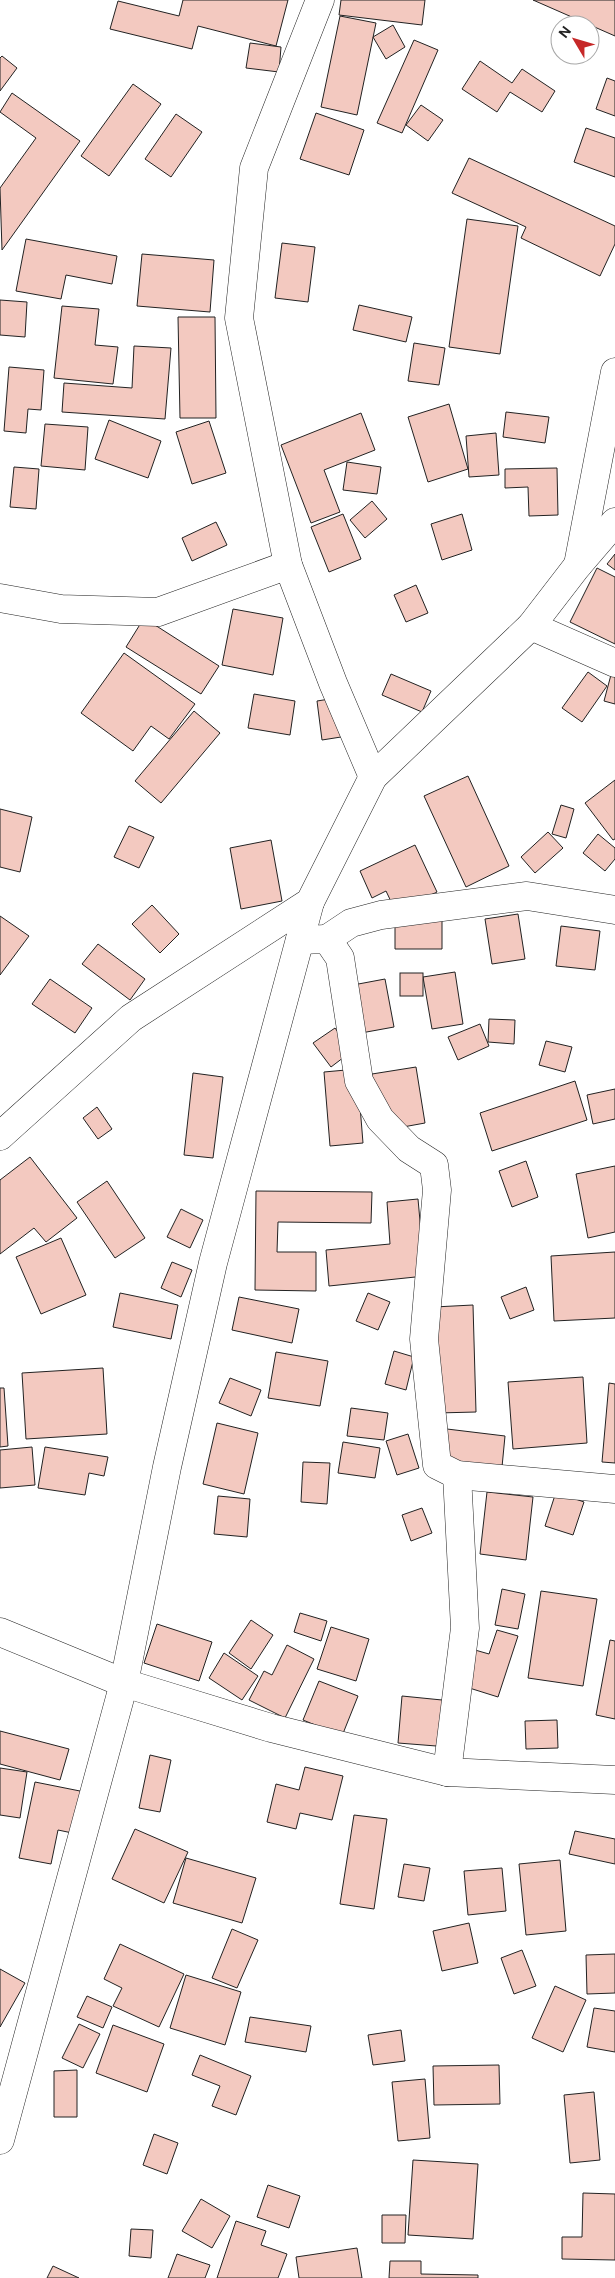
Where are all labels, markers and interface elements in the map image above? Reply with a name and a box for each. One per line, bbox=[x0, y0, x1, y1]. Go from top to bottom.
north arrow bbox=[550, 15, 600, 65]
text: N bbox=[555, 22, 575, 42]

